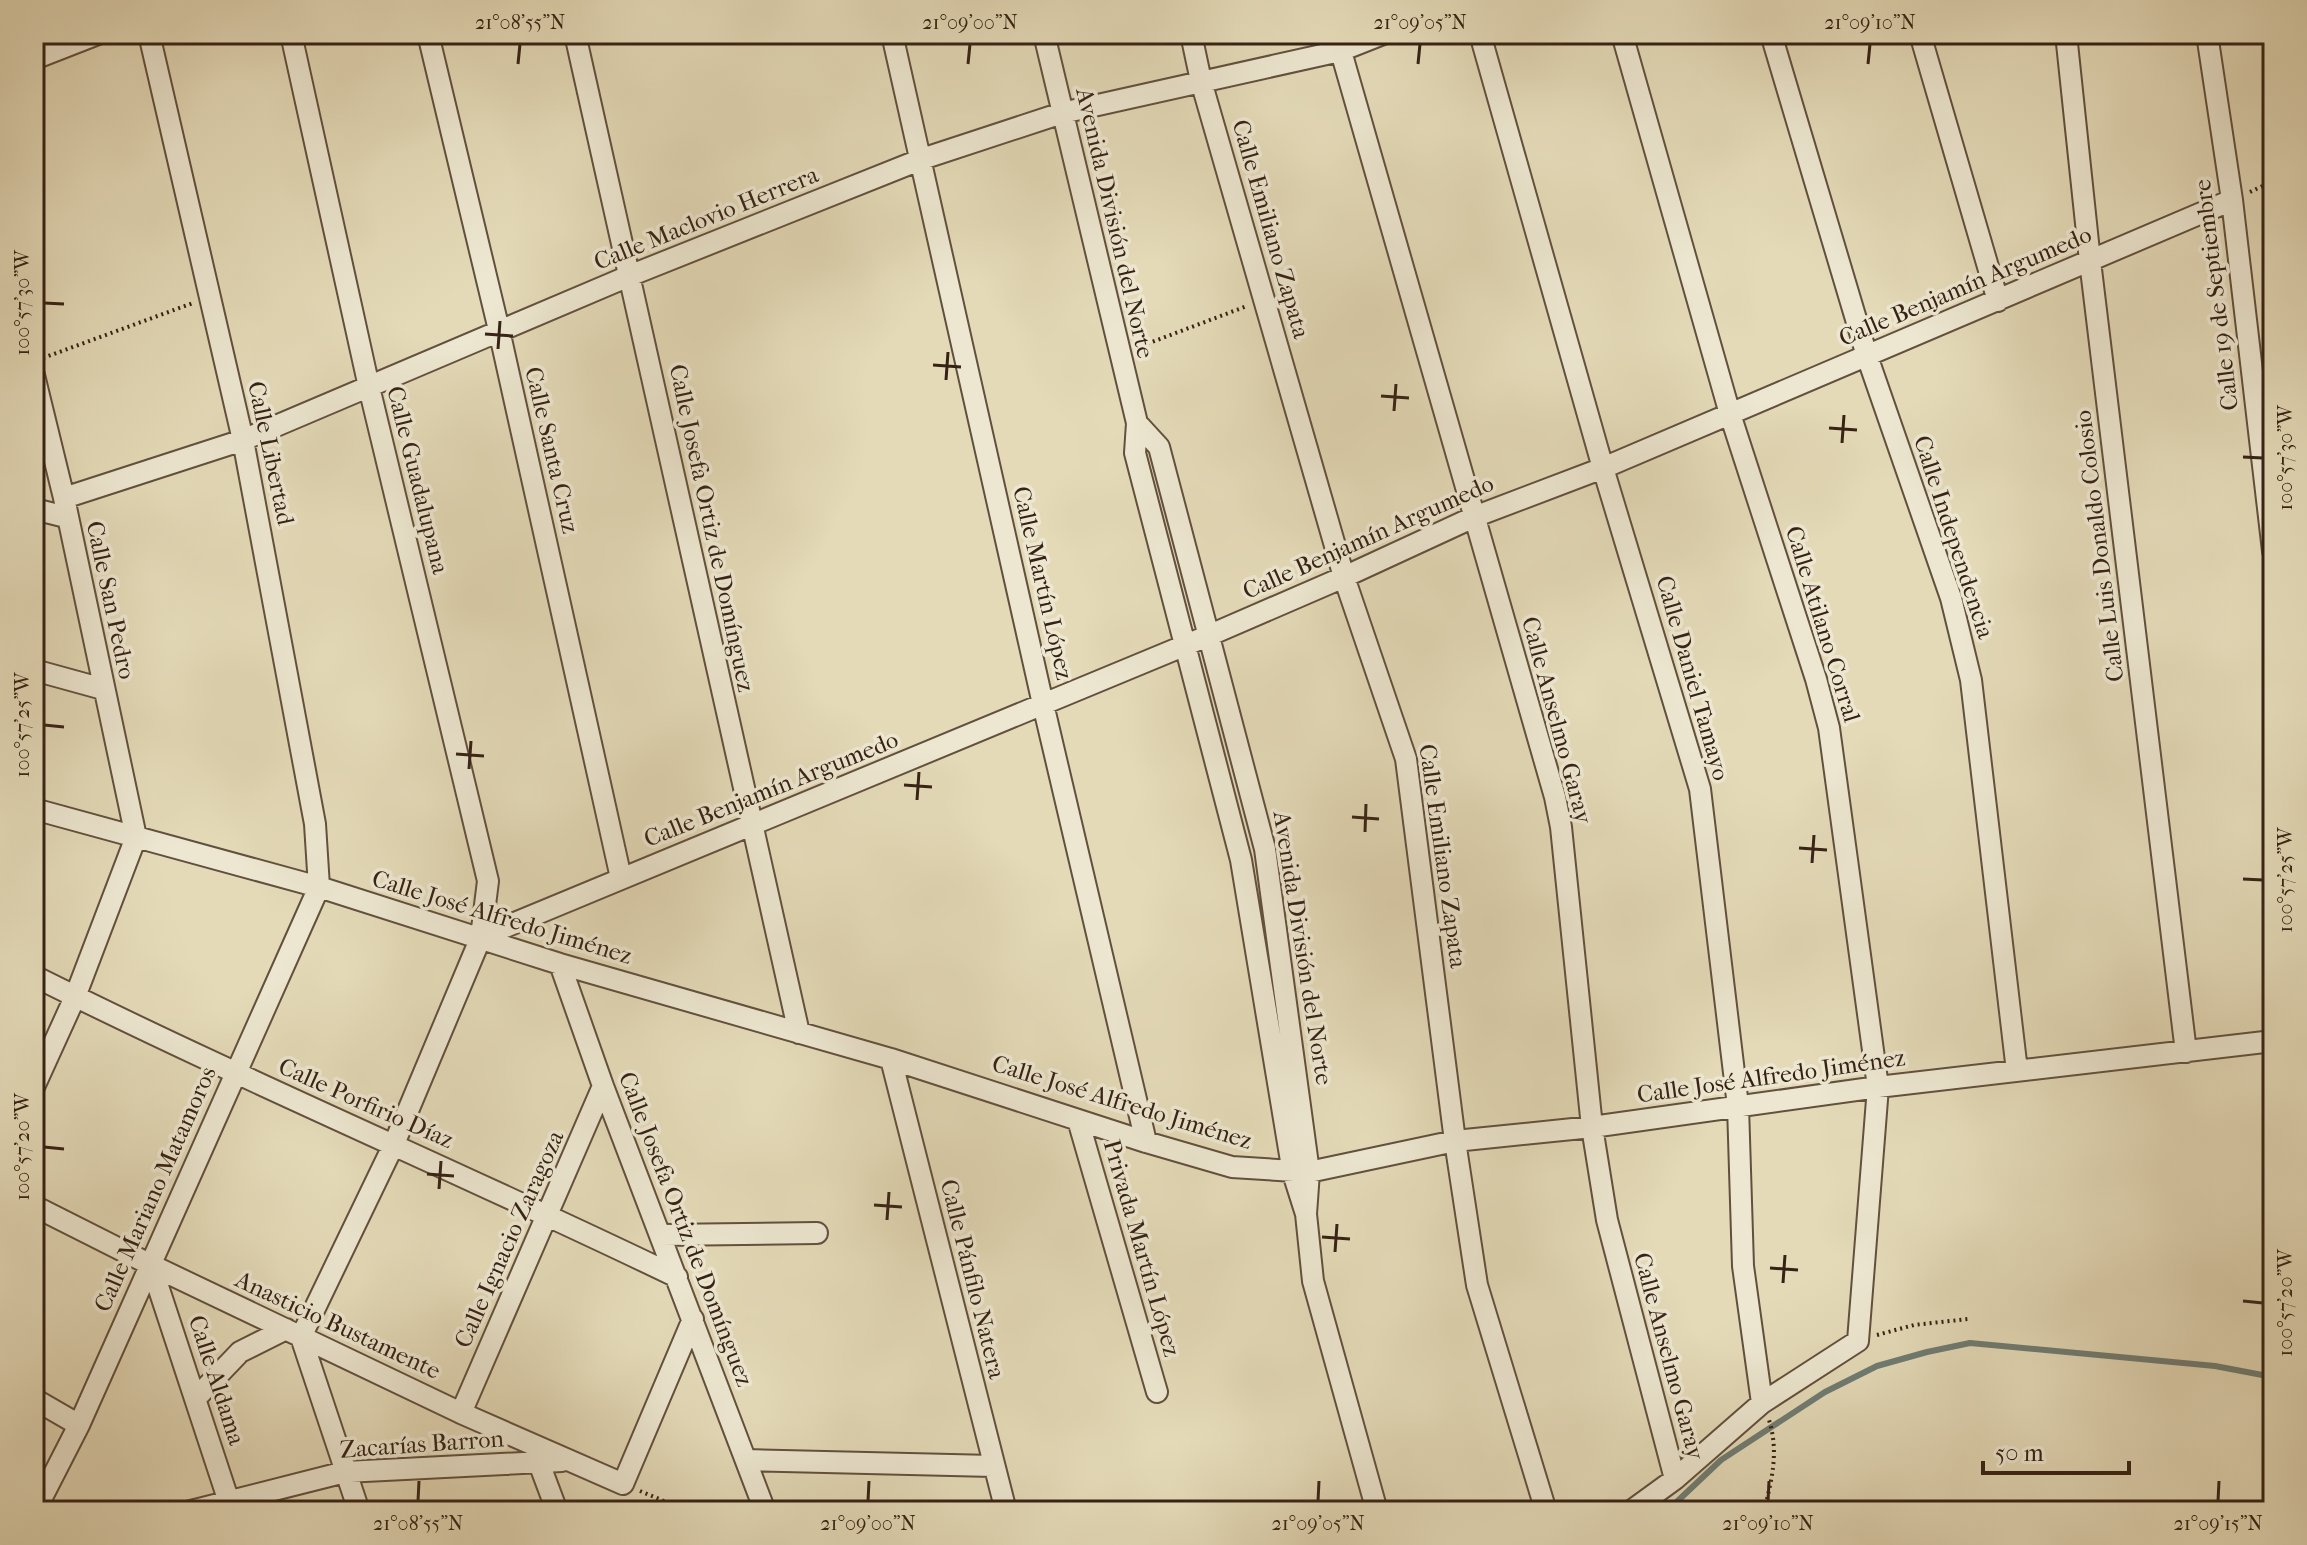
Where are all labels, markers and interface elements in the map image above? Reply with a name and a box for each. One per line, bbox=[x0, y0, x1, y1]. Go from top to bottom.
text: 21°08'55"N bbox=[475, 11, 565, 34]
text: 21°09'00"N bbox=[922, 11, 1018, 34]
text: 21°09'05"N bbox=[1373, 11, 1467, 34]
text: 21°09'10"N bbox=[1824, 11, 1916, 34]
street label: Avenida División del Norte bbox=[1070, 84, 1160, 361]
street label: Calle Emiliano Zapata bbox=[1226, 116, 1316, 342]
street label: Calle Maclovio Herrera bbox=[590, 160, 823, 276]
street label: Calle 19 de Septiembre bbox=[2188, 178, 2244, 412]
street label: Calle Benjamín Argumedo bbox=[1835, 220, 2095, 352]
text: 100°57'30"W bbox=[11, 249, 34, 356]
street label: Calle Josefa Ortiz de Domínguez bbox=[664, 362, 761, 695]
street label: Calle Santa Cruz bbox=[519, 364, 585, 536]
street label: Calle Libertad bbox=[242, 379, 300, 528]
street label: Calle Guadalupana bbox=[381, 383, 455, 578]
text: 100°57'30"W bbox=[2274, 404, 2297, 511]
street label: Calle Luis Donaldo Colosio bbox=[2068, 409, 2130, 683]
street label: Calle Independencia bbox=[1908, 432, 2000, 643]
street label: Calle Benjamín Argumedo bbox=[1238, 469, 1498, 605]
street label: Calle Martín López bbox=[1007, 483, 1079, 683]
street label: Calle San Pedro bbox=[81, 518, 141, 682]
street label: Calle Atilano Corral bbox=[1780, 523, 1866, 726]
street label: Calle Daniel Tamayo bbox=[1650, 572, 1736, 784]
street label: Calle Anselmo Garay bbox=[1516, 613, 1598, 828]
text: 100°57'25"W bbox=[11, 671, 34, 778]
street label: Calle Benjamín Argumedo bbox=[640, 725, 902, 853]
street label: Calle Emiliano Zapata bbox=[1413, 742, 1473, 971]
street label: Avenida División del Norte bbox=[1267, 808, 1338, 1087]
text: 100°57'25"W bbox=[2274, 826, 2297, 933]
street label: Calle José Alfredo Jiménez bbox=[369, 864, 636, 970]
street label: Calle José Alfredo Jiménez bbox=[1635, 1043, 1907, 1109]
street label: Calle José Alfredo Jiménez bbox=[989, 1049, 1256, 1155]
street label: Calle Porfirio Díaz bbox=[274, 1052, 458, 1154]
street label: Calle Mariano Matamoros bbox=[88, 1062, 222, 1316]
street label: Calle Josefa Ortiz de Domínguez bbox=[613, 1068, 759, 1390]
text: 100°57'20"W bbox=[11, 1092, 34, 1201]
street label: Calle Ignacio Zaragoza bbox=[448, 1125, 570, 1352]
street label: Privada Martín López bbox=[1098, 1136, 1186, 1360]
street label: Calle Pánfilo Natera bbox=[935, 1176, 1012, 1382]
text: 100°57'20"W bbox=[2274, 1248, 2297, 1357]
street label: Calle Anselmo Garay bbox=[1628, 1249, 1710, 1464]
street label: Anasticio Bustamente bbox=[230, 1265, 445, 1385]
street label: Calle Aldama bbox=[183, 1312, 251, 1449]
street label: Zacarías Barron bbox=[339, 1424, 505, 1464]
scale bar bbox=[1983, 1425, 2129, 1475]
text: 50 m bbox=[1995, 1439, 2044, 1467]
text: 21°08'55"N bbox=[373, 1512, 463, 1535]
text: 21°09'00"N bbox=[820, 1512, 916, 1535]
text: 21°09'05"N bbox=[1271, 1512, 1365, 1535]
text: 21°09'10"N bbox=[1722, 1512, 1814, 1535]
text: 21°09'15"N bbox=[2173, 1512, 2263, 1535]

